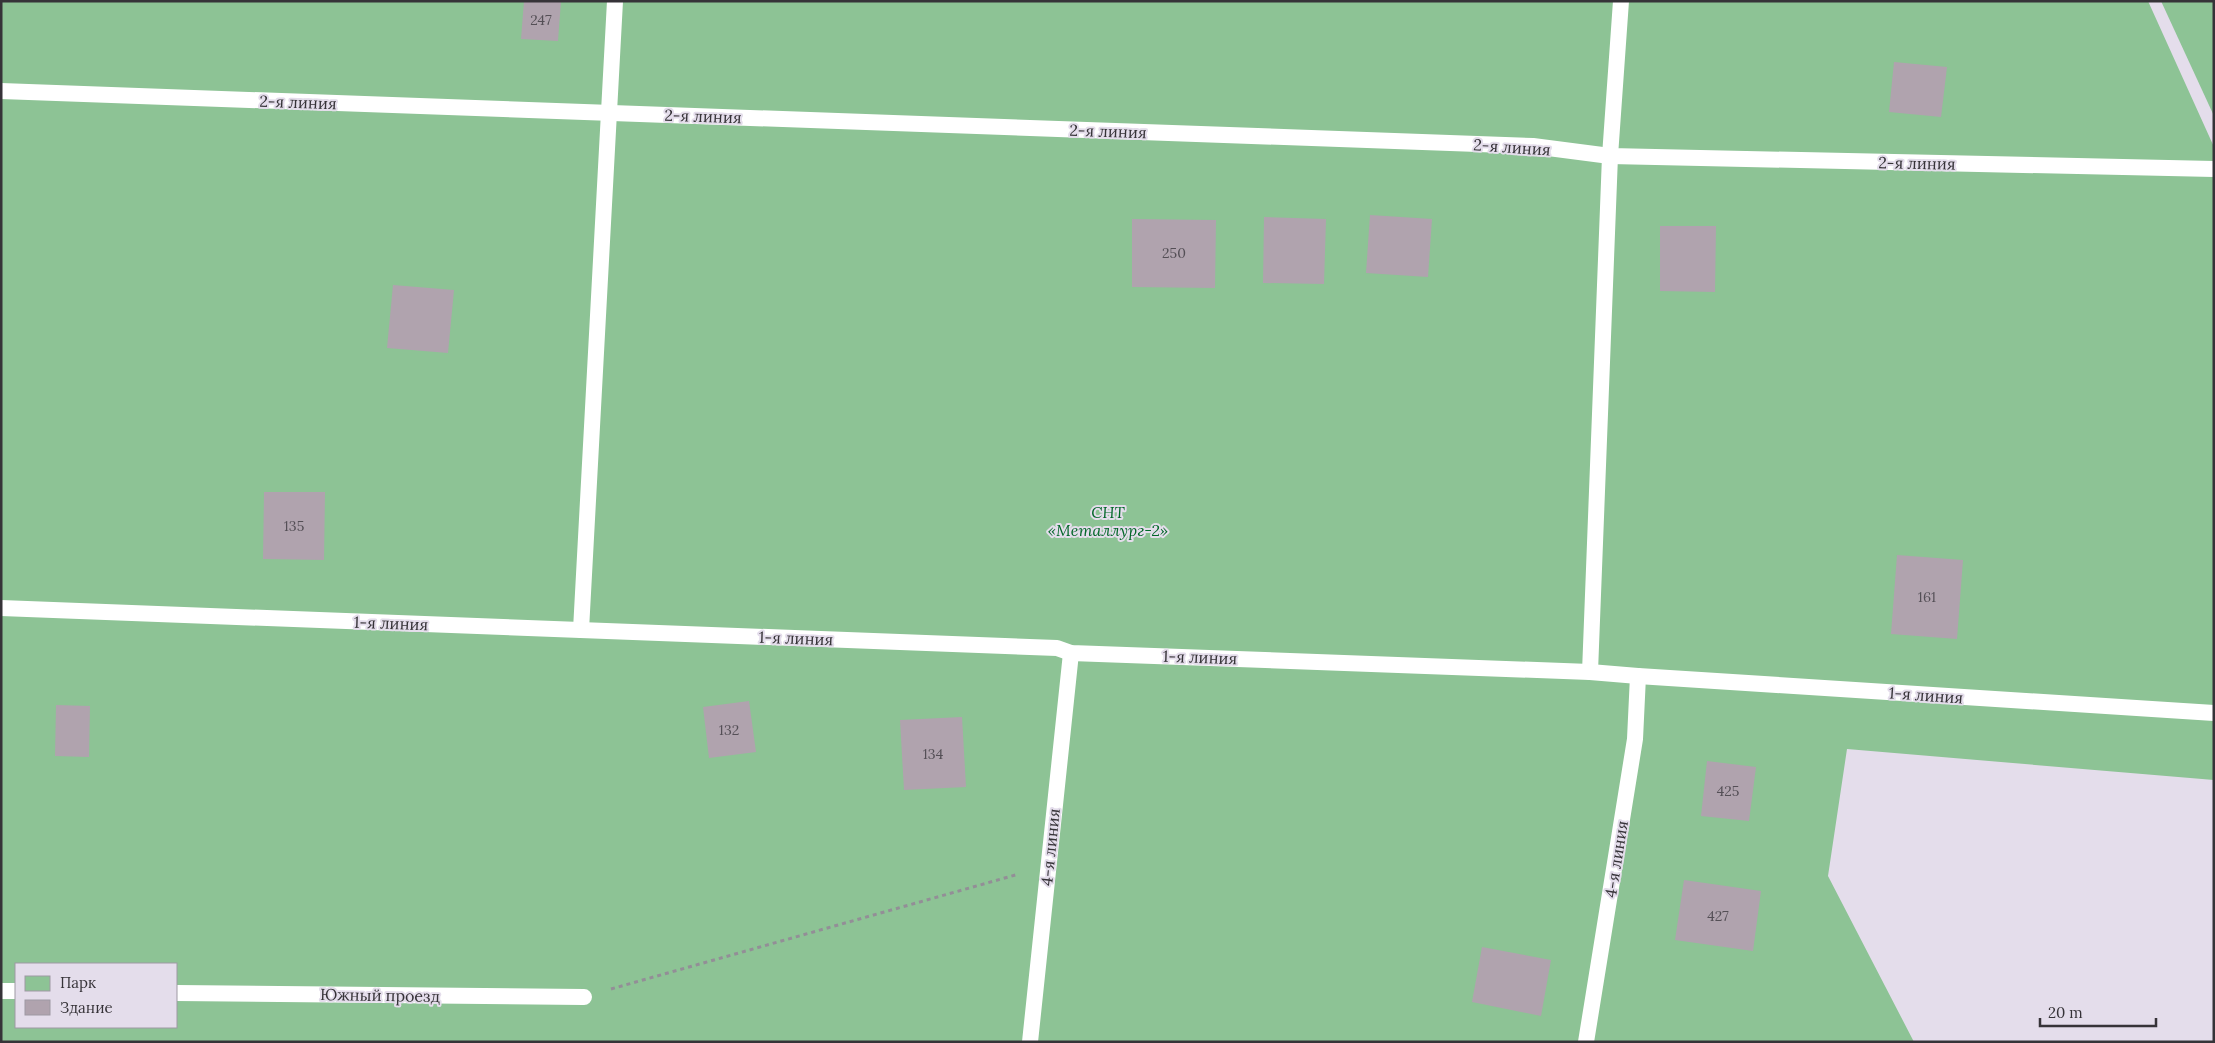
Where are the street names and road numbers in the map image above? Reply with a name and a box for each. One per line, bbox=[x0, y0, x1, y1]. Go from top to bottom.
street label: 2-я линия bbox=[259, 91, 337, 113]
street label: 2-я линия bbox=[664, 105, 742, 127]
street label: 2-я линия bbox=[1069, 120, 1147, 142]
street label: 2-я линия bbox=[1473, 134, 1551, 160]
street label: 2-я линия bbox=[1878, 152, 1956, 174]
street label: 1-я линия bbox=[353, 612, 429, 634]
street label: 1-я линия bbox=[758, 627, 834, 649]
street label: 1-я линия bbox=[1162, 646, 1238, 668]
street label: 1-я линия bbox=[1888, 682, 1964, 708]
street label: 4-я линия bbox=[1036, 807, 1064, 887]
street label: 4-я линия bbox=[1600, 819, 1632, 899]
street label: Южный проезд bbox=[320, 984, 441, 1006]

